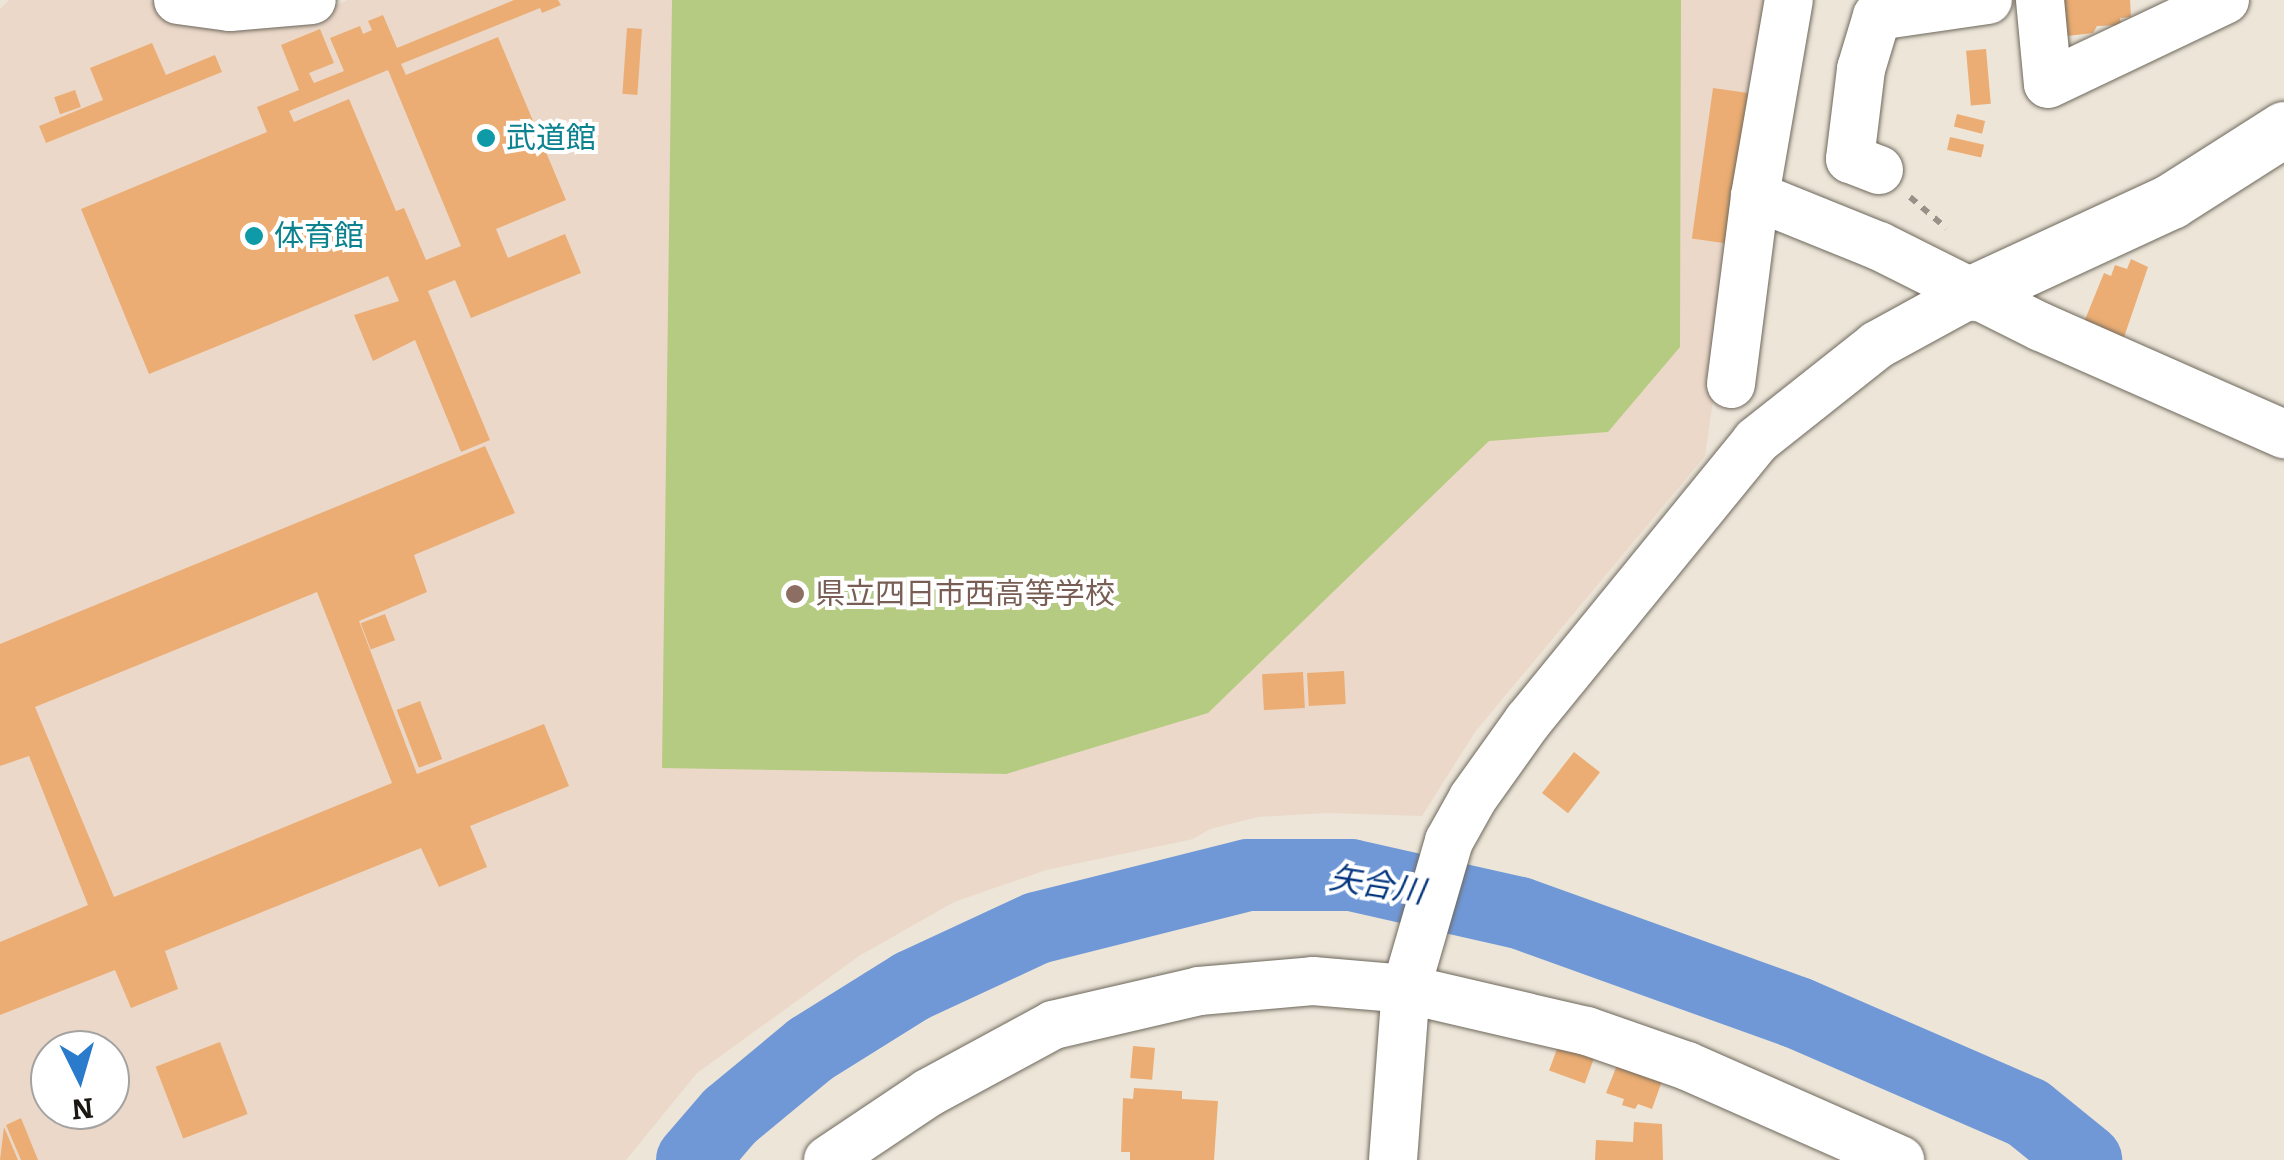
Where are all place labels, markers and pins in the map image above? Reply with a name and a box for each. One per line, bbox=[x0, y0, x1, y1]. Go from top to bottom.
place label: 武道館 bbox=[506, 120, 596, 156]
marker: 武道館 bbox=[475, 127, 497, 149]
place label: 体育館 bbox=[274, 218, 364, 254]
marker: 体育館 bbox=[243, 225, 265, 247]
place label: 県立四日市西高等学校 bbox=[815, 576, 1115, 612]
marker: 県立四日市西高等学校 bbox=[784, 583, 806, 605]

